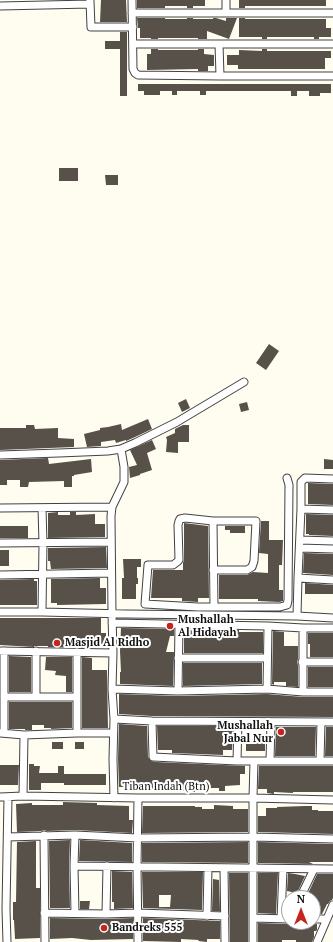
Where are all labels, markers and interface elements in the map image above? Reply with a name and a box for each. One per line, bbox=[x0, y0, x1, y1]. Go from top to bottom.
place label: Mushallah Al Hidayah bbox=[178, 613, 236, 639]
marker: Mushallah Al Hidayah bbox=[165, 621, 175, 631]
place label: Masjid Al Ridho bbox=[65, 636, 149, 650]
marker: Masjid Al Ridho bbox=[52, 638, 62, 648]
place label: Mushallah Jabal Nur bbox=[217, 719, 273, 745]
marker: Mushallah Jabal Nur bbox=[276, 727, 286, 737]
street label: Tiban Indah (Btn) bbox=[123, 780, 209, 794]
north arrow bbox=[281, 890, 321, 930]
text: N bbox=[297, 892, 305, 906]
place label: Bandreks 555 bbox=[112, 921, 183, 935]
marker: Bandreks 555 bbox=[99, 923, 109, 933]

